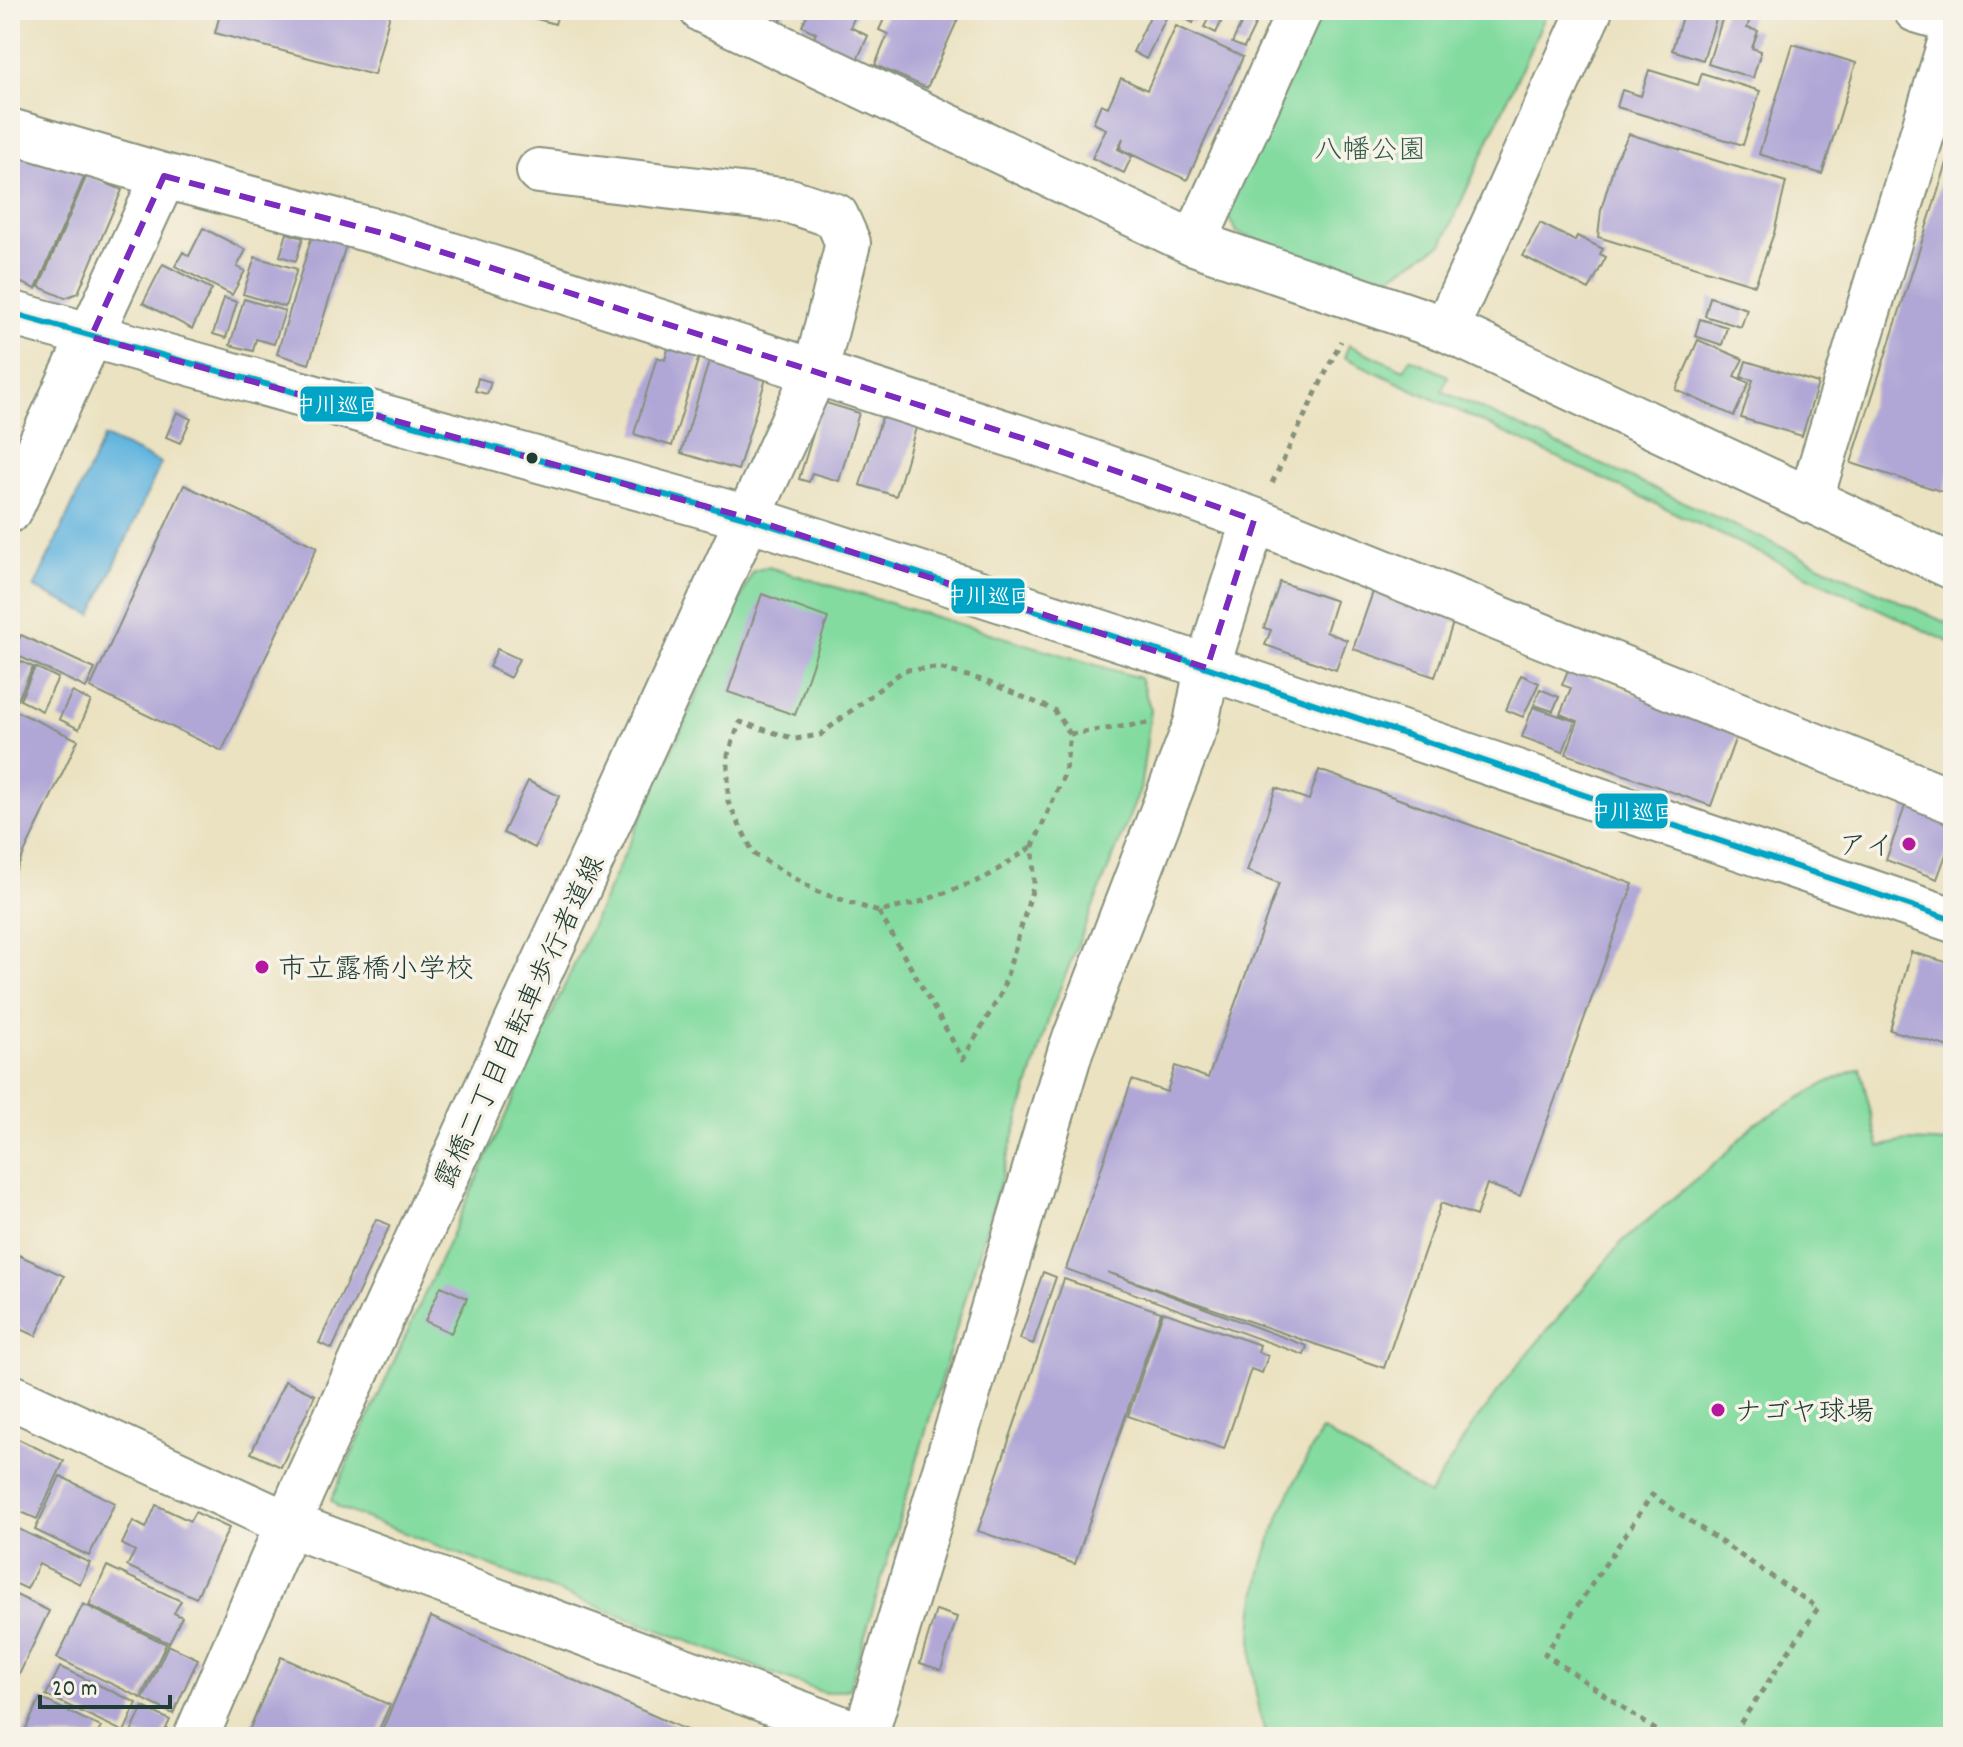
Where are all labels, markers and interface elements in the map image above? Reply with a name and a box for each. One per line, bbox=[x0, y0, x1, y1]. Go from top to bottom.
park label: 八幡公園 bbox=[1314, 133, 1426, 173]
line badge: 中川巡回 bbox=[299, 385, 375, 423]
text: 中川巡回 bbox=[293, 392, 381, 423]
unlabelled marker bbox=[524, 450, 540, 466]
line badge: 中川巡回 bbox=[950, 577, 1026, 615]
text: 中川巡回 bbox=[944, 583, 1032, 614]
line badge: 中川巡回 bbox=[1594, 792, 1669, 830]
text: 中川巡回 bbox=[1588, 799, 1676, 830]
place label: アイ bbox=[1839, 829, 1893, 869]
marker: アイ bbox=[1900, 835, 1918, 853]
street label: 露橋二丁目自転車歩行者道線 bbox=[427, 850, 618, 1197]
place label: 市立露橋小学校 bbox=[278, 952, 474, 992]
marker: 市立露橋小学校 bbox=[253, 958, 271, 976]
place label: ナゴヤ球場 bbox=[1734, 1395, 1874, 1435]
marker: ナゴヤ球場 bbox=[1709, 1401, 1727, 1419]
scale bar bbox=[40, 1659, 170, 1709]
text: 20 m bbox=[52, 1673, 98, 1707]

